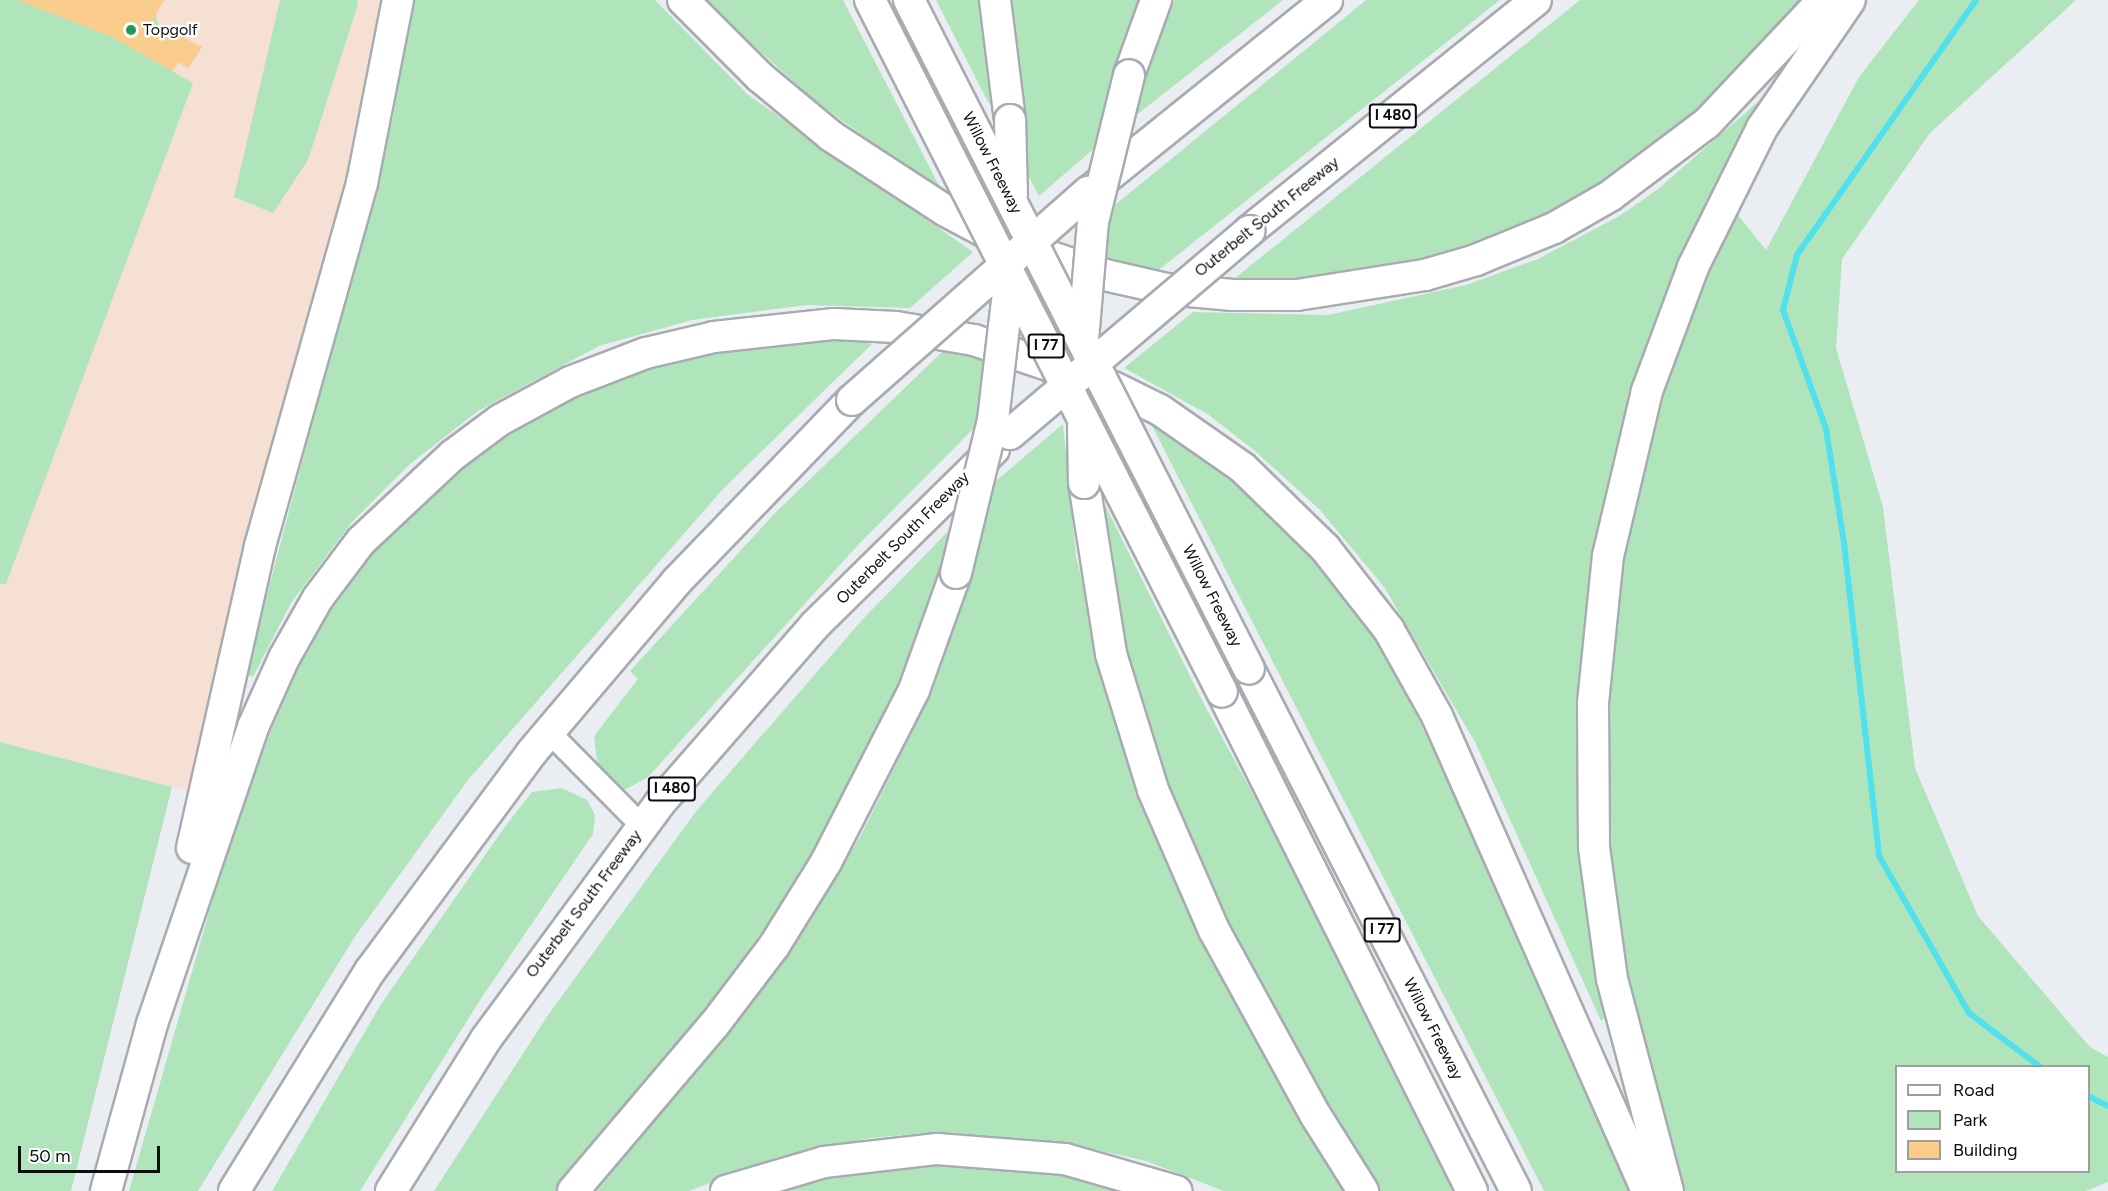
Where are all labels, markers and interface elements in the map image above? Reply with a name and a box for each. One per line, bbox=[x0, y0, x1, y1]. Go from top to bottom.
place label: Topgolf bbox=[143, 20, 198, 40]
marker: Topgolf bbox=[124, 23, 138, 37]
road number: I 480 bbox=[1368, 104, 1418, 128]
street label: Willow Freeway bbox=[958, 109, 1026, 217]
street label: Outerbelt South Freeway bbox=[1191, 153, 1343, 281]
road number: I 77 bbox=[1026, 334, 1066, 358]
street label: Outerbelt South Freeway bbox=[833, 468, 973, 608]
street label: Willow Freeway bbox=[1178, 542, 1246, 650]
road number: I 480 bbox=[646, 777, 698, 801]
street label: Outerbelt South Freeway bbox=[522, 826, 646, 982]
road number: I 77 bbox=[1362, 918, 1402, 942]
street label: Willow Freeway bbox=[1399, 975, 1467, 1083]
legend bbox=[1895, 1065, 2090, 1173]
text: Road bbox=[1953, 1079, 1994, 1101]
text: Park bbox=[1953, 1109, 1987, 1131]
scale bar bbox=[21, 1134, 164, 1172]
text: Building bbox=[1953, 1139, 2018, 1161]
text: 50 m bbox=[29, 1145, 71, 1167]

